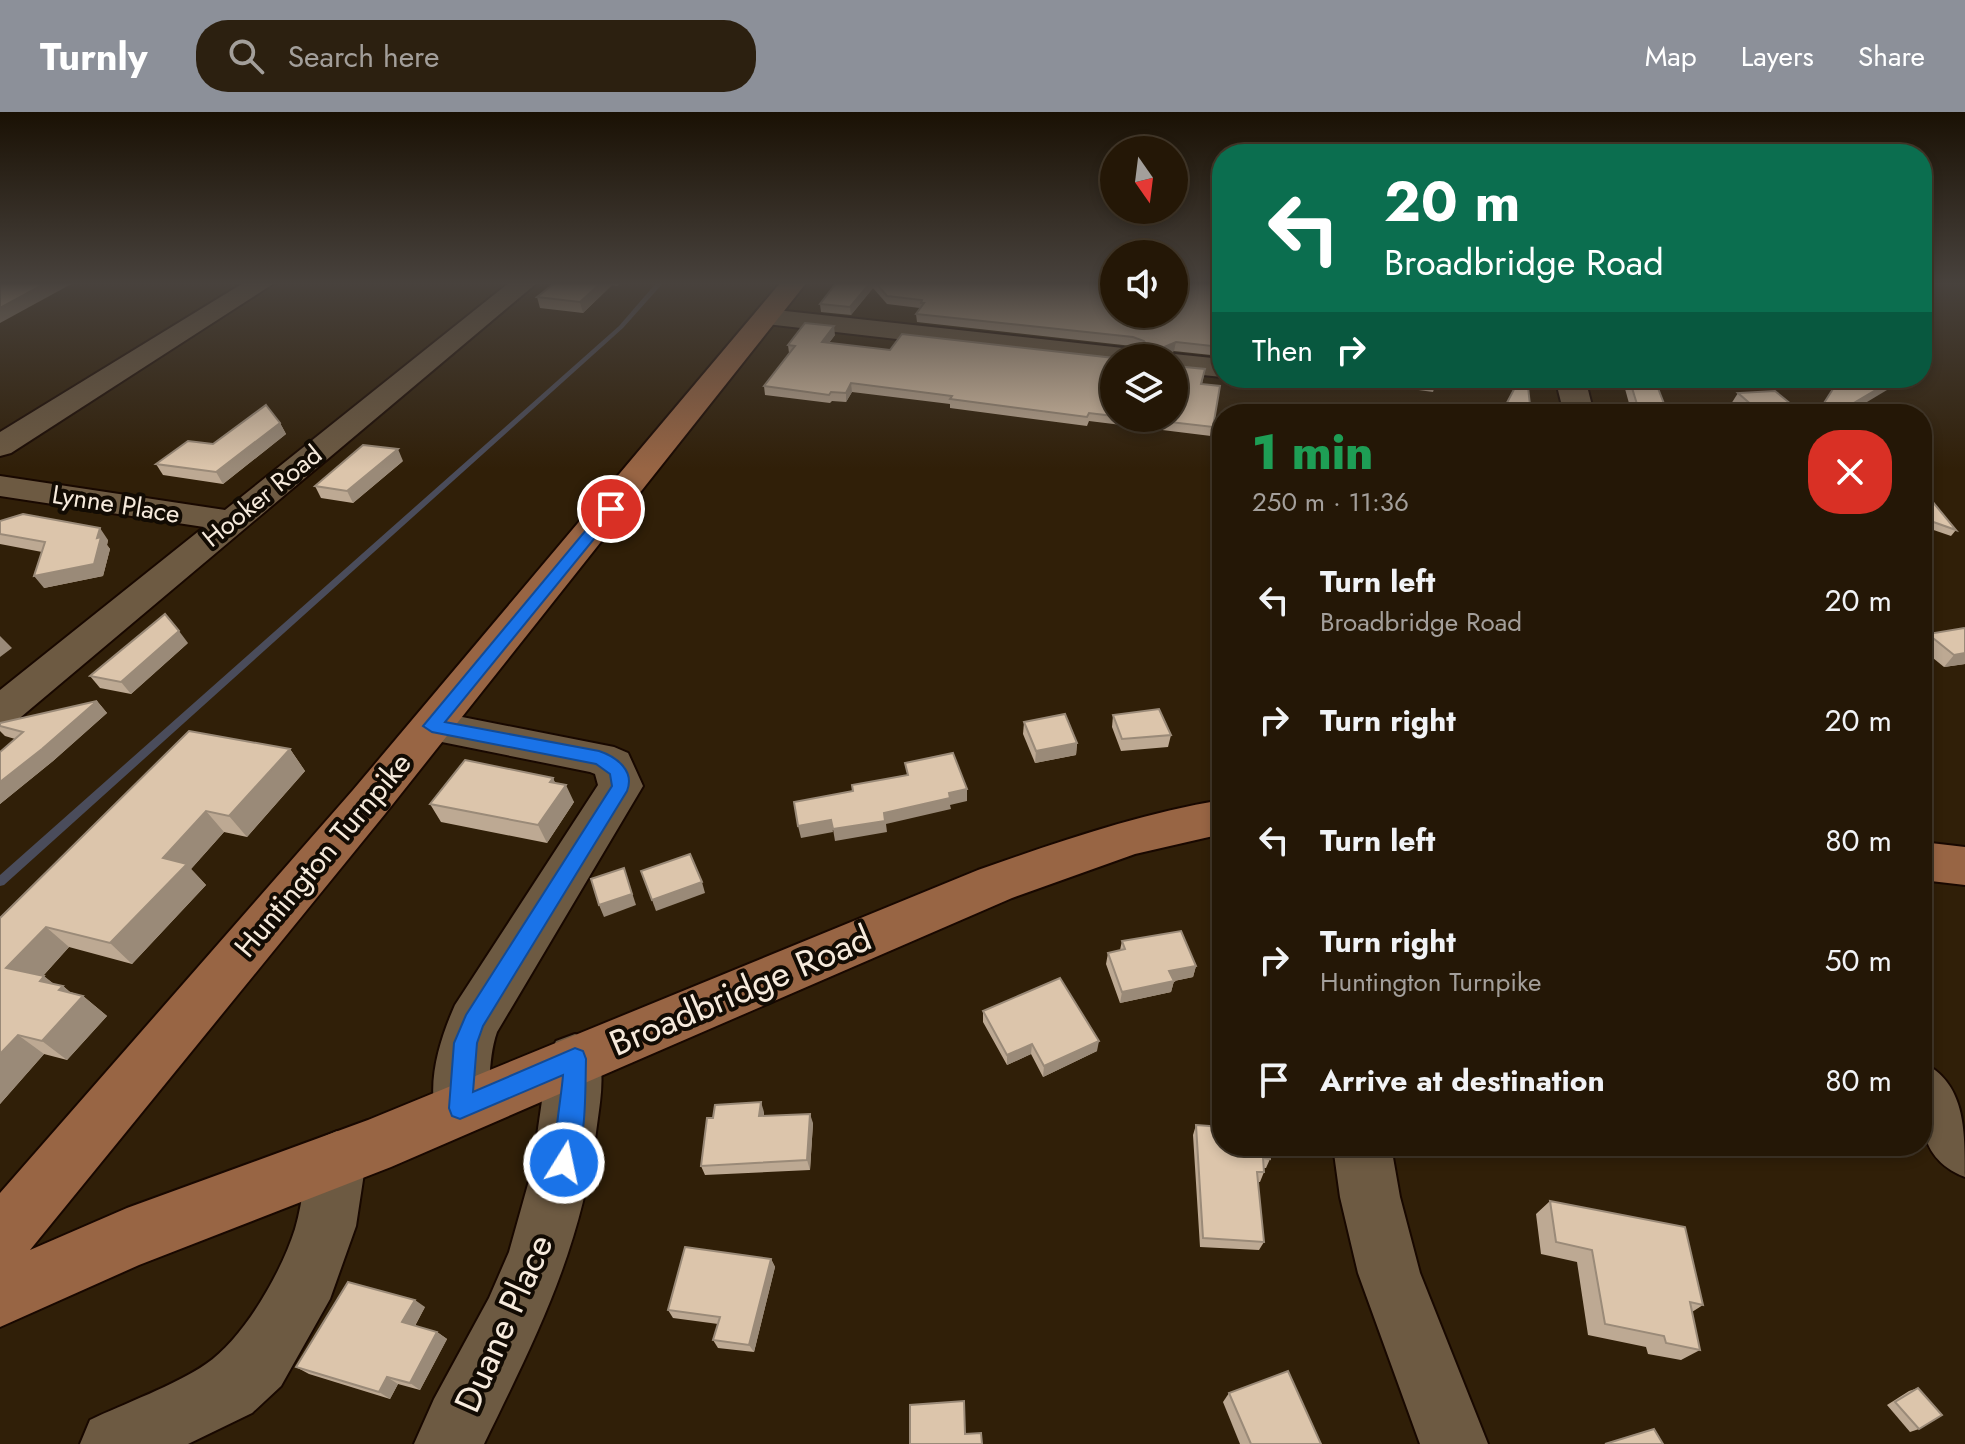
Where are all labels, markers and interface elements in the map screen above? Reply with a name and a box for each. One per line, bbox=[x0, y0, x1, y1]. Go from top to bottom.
search box bbox=[196, 20, 756, 92]
text: Turnly bbox=[40, 29, 148, 84]
icon: search bbox=[224, 34, 268, 78]
text: Search here bbox=[288, 35, 439, 78]
text: Map bbox=[1645, 36, 1697, 77]
text: Layers bbox=[1741, 36, 1814, 77]
text: Share bbox=[1858, 36, 1925, 77]
north arrow bbox=[1100, 136, 1188, 224]
map controls bbox=[1100, 136, 1188, 432]
text: 20 m bbox=[1384, 161, 1521, 242]
icon: left bbox=[1252, 176, 1356, 280]
text: Broadbridge Road bbox=[1384, 236, 1664, 288]
button: sound bbox=[1100, 240, 1188, 328]
icon: right bbox=[1329, 328, 1373, 372]
text: Then bbox=[1252, 329, 1313, 372]
button: layers bbox=[1100, 344, 1188, 432]
text: 1 min bbox=[1252, 418, 1373, 487]
button: close bbox=[1808, 430, 1892, 514]
street label: Hooker Road bbox=[194, 436, 330, 556]
street label: Lynne Place bbox=[49, 475, 183, 533]
pin bbox=[577, 475, 645, 543]
text: 250 m · 11:36 bbox=[1252, 483, 1409, 521]
icon: arrive bbox=[589, 487, 633, 531]
text: Turn left bbox=[1320, 560, 1435, 603]
icon: left bbox=[1252, 578, 1296, 622]
text: 20 m bbox=[1825, 579, 1892, 622]
text: Broadbridge Road bbox=[1320, 603, 1522, 641]
icon: right bbox=[1252, 698, 1296, 742]
text: Turn right bbox=[1320, 699, 1456, 742]
text: 20 m bbox=[1825, 699, 1892, 742]
street label: Huntington Turnpike bbox=[224, 743, 421, 966]
icon: left bbox=[1252, 818, 1296, 862]
text: Turn left bbox=[1320, 819, 1435, 862]
text: 80 m bbox=[1825, 819, 1892, 862]
street label: Broadbridge Road bbox=[601, 911, 879, 1069]
text: Turn right bbox=[1320, 920, 1456, 963]
icon: right bbox=[1252, 938, 1296, 982]
text: 50 m bbox=[1825, 939, 1892, 982]
text: Huntington Turnpike bbox=[1320, 963, 1542, 1001]
icon: arrive bbox=[1252, 1058, 1296, 1102]
text: Arrive at destination bbox=[1320, 1059, 1605, 1102]
text: 80 m bbox=[1825, 1059, 1892, 1102]
position arrow bbox=[522, 1121, 606, 1205]
street label: Duane Place bbox=[441, 1226, 565, 1420]

